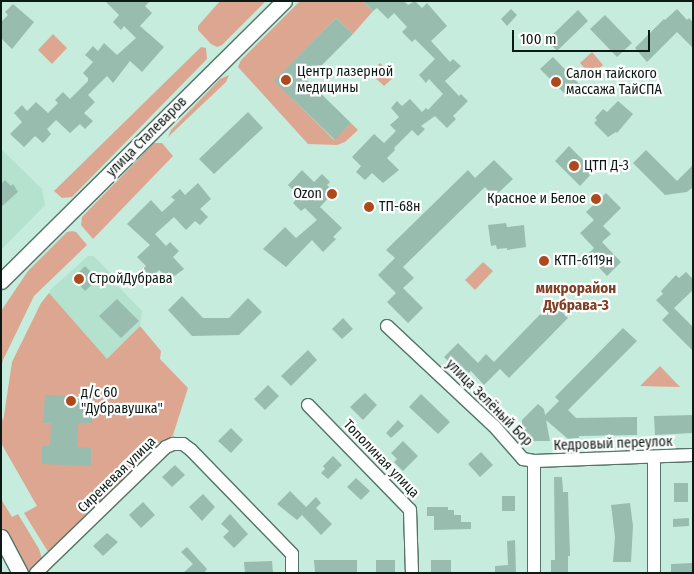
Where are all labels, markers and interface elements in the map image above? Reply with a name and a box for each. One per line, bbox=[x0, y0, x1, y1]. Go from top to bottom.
scale bar bbox=[514, 20, 652, 52]
text: 100 m bbox=[520, 30, 557, 48]
place label: Центр лазерной медицины bbox=[297, 64, 393, 96]
place label: Салон тайского массажа ТайСПА bbox=[566, 66, 662, 98]
marker: Центр лазерной медицины bbox=[279, 73, 293, 87]
marker: Салон тайского массажа ТайСПА bbox=[550, 76, 562, 88]
street label: улица Сталеваров bbox=[103, 93, 191, 181]
place label: ЦТП Д-3 bbox=[584, 158, 629, 174]
marker: ЦТП Д-3 bbox=[568, 160, 580, 172]
place label: Ozon bbox=[293, 186, 322, 202]
marker: Ozon bbox=[326, 188, 338, 200]
place label: Красное и Белое bbox=[487, 191, 586, 207]
marker: Красное и Белое bbox=[590, 193, 602, 205]
place label: ТП-68н bbox=[379, 199, 420, 215]
marker: ТП-68н bbox=[363, 201, 375, 213]
place label: КТП-6119н bbox=[554, 253, 613, 269]
marker: КТП-6119н bbox=[538, 255, 550, 267]
place label: СтройДубрава bbox=[89, 271, 173, 287]
marker: СтройДубрава bbox=[73, 273, 85, 285]
district label: микрорайон Дубрава-3 bbox=[536, 279, 616, 314]
street label: улица Зелёный Бор bbox=[442, 356, 536, 450]
place label: д/с 60 "Дубравушка" bbox=[81, 385, 163, 418]
marker: д/с 60 "Дубравушка" bbox=[65, 395, 77, 407]
street label: Тополиная улица bbox=[340, 416, 422, 502]
street label: Сиреневая улица bbox=[74, 433, 160, 517]
street label: Кедровый переулок bbox=[553, 434, 673, 454]

